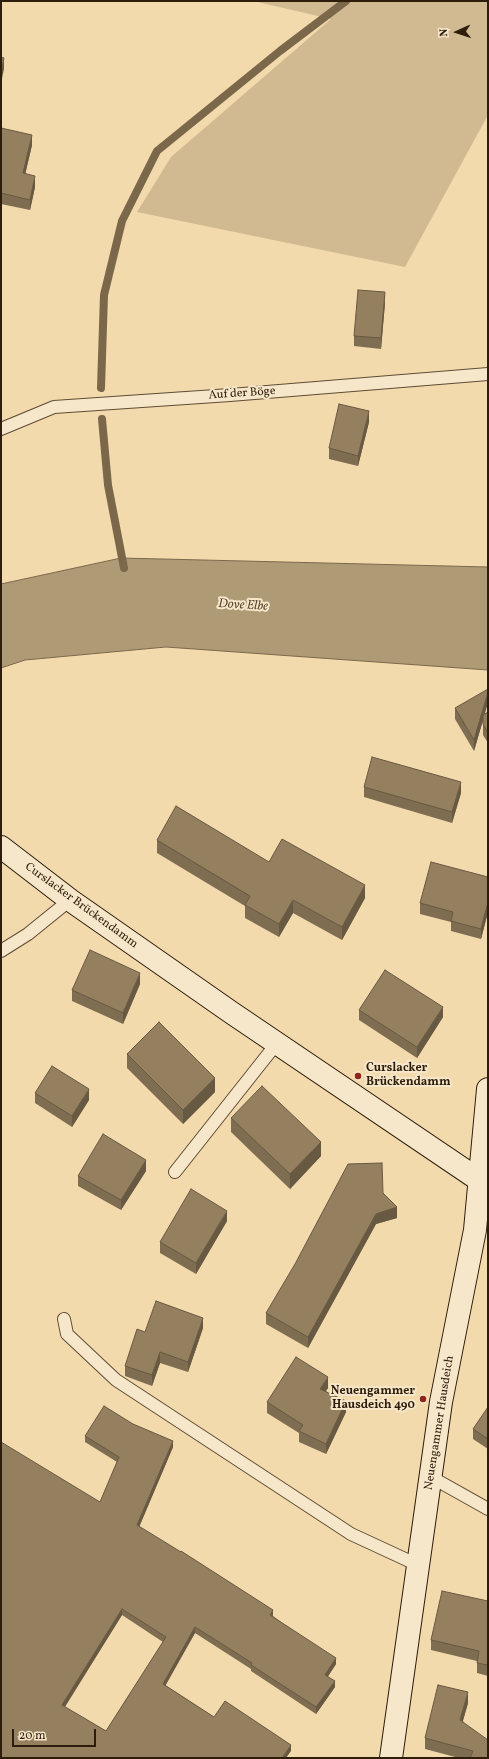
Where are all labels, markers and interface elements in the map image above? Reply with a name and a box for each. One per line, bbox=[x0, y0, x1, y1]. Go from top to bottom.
north arrow bbox=[437, 12, 477, 52]
text: N bbox=[437, 28, 452, 37]
street label: Auf der Böge bbox=[208, 384, 276, 404]
water label: Dove Elbe bbox=[218, 597, 268, 615]
street label: Curslacker Brückendamm bbox=[22, 860, 140, 952]
place label: Curslacker Brückendamm bbox=[366, 1062, 451, 1090]
marker: Curslacker Brückendamm bbox=[353, 1071, 363, 1081]
street label: Neuengammer Hausdeich bbox=[422, 1355, 458, 1491]
place label: Neuengammer Hausdeich 490 bbox=[331, 1385, 415, 1413]
marker: Neuengammer Hausdeich 490 bbox=[418, 1394, 428, 1404]
scale bar bbox=[14, 1721, 98, 1747]
text: 20 m bbox=[19, 1728, 46, 1744]

